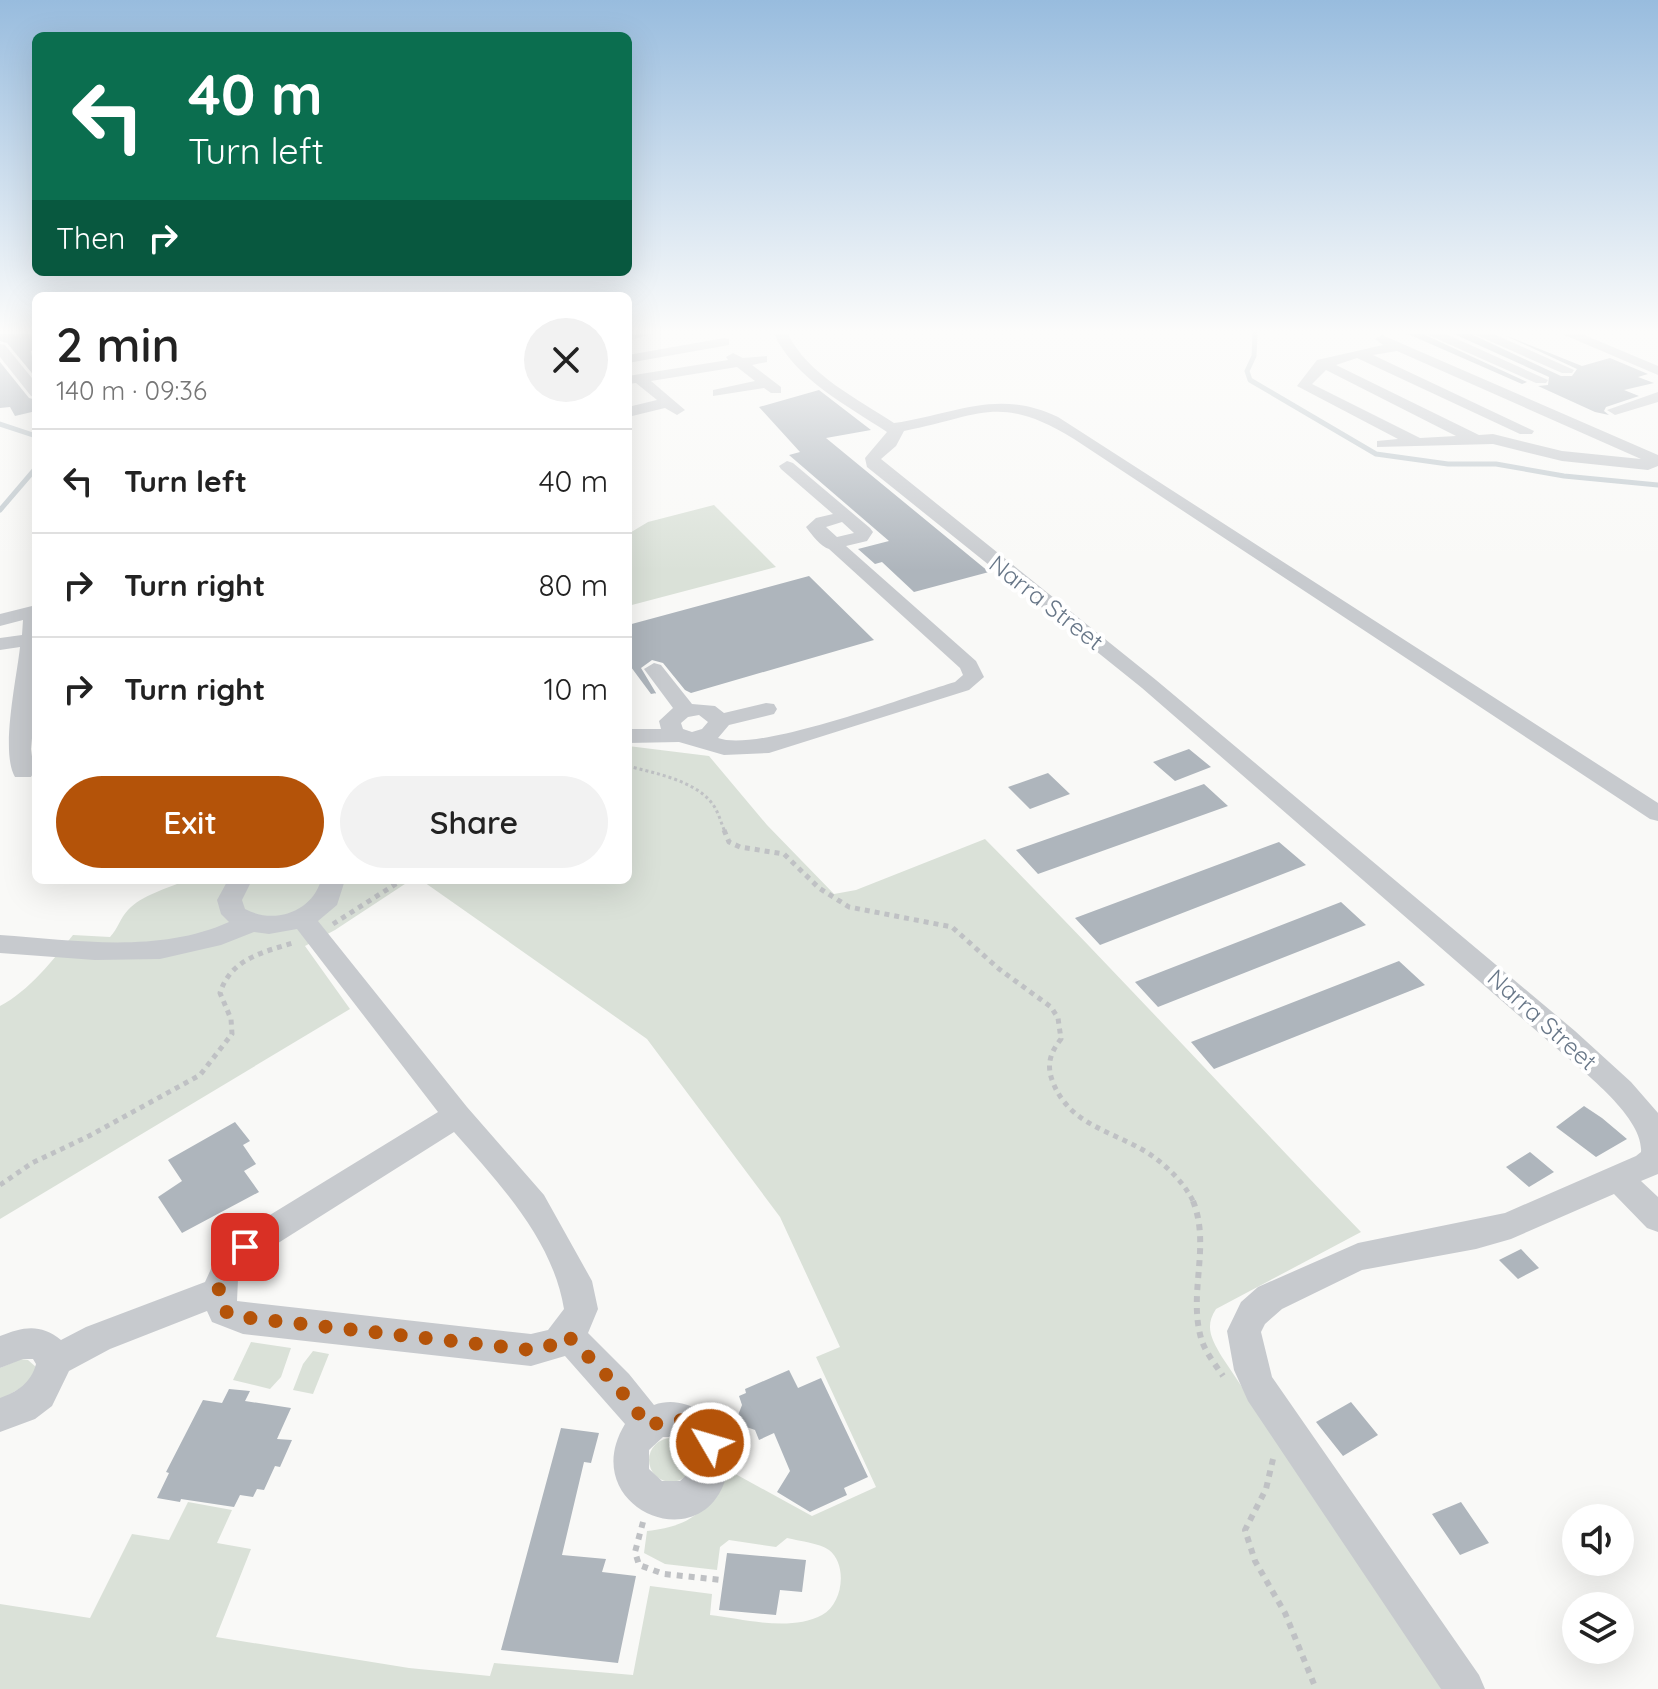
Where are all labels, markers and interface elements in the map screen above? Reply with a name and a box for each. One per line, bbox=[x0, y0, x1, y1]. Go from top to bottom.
text: 40 m bbox=[188, 59, 323, 129]
icon: left bbox=[56, 64, 160, 168]
text: Turn left bbox=[188, 128, 324, 173]
icon: right bbox=[141, 216, 185, 260]
text: Then bbox=[56, 219, 125, 257]
text: 2 min bbox=[56, 314, 180, 374]
button: close bbox=[524, 318, 608, 402]
text: 140 m · 09:36 bbox=[56, 374, 207, 407]
icon: left bbox=[56, 459, 100, 503]
text: Turn left bbox=[124, 462, 247, 500]
text: 40 m bbox=[539, 462, 608, 500]
street label: Narra Street bbox=[983, 548, 1110, 656]
icon: right bbox=[56, 563, 100, 607]
text: Turn right bbox=[124, 566, 265, 604]
text: 80 m bbox=[538, 566, 608, 604]
icon: right bbox=[56, 667, 100, 711]
text: Turn right bbox=[124, 670, 265, 708]
text: 10 m bbox=[544, 670, 608, 708]
button: Exit bbox=[56, 776, 324, 868]
button: Share bbox=[340, 776, 608, 868]
street label: Narra Street bbox=[1482, 962, 1604, 1076]
pin bbox=[211, 1213, 279, 1281]
icon: arrive bbox=[223, 1225, 267, 1269]
position arrow bbox=[668, 1401, 752, 1485]
map controls bbox=[1562, 1504, 1634, 1664]
button: sound bbox=[1562, 1504, 1634, 1576]
button: layers bbox=[1562, 1592, 1634, 1664]

